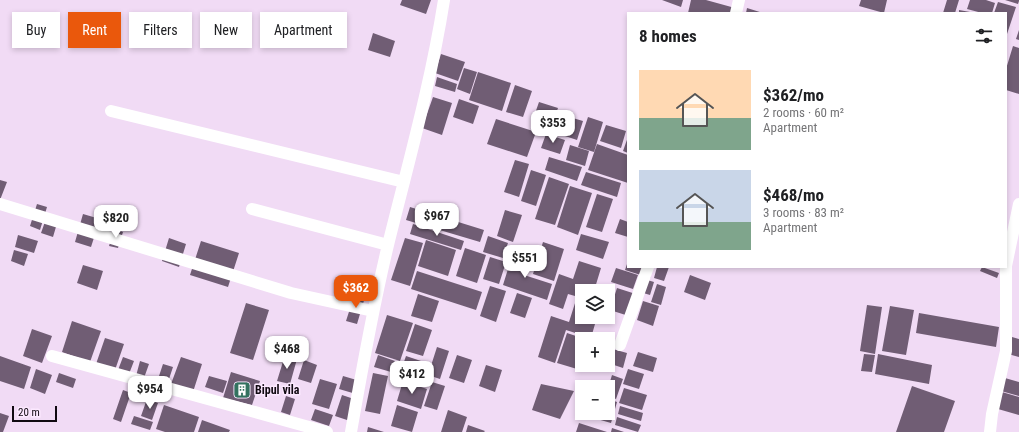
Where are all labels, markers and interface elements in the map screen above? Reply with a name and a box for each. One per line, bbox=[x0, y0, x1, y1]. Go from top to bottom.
chip: Buy bbox=[12, 12, 60, 48]
chip: Rent bbox=[68, 12, 121, 48]
chip: Filters bbox=[129, 12, 192, 48]
chip: New bbox=[200, 12, 252, 48]
chip: Apartment bbox=[260, 12, 347, 48]
icon: filters bbox=[973, 25, 995, 47]
text: 8 homes bbox=[639, 26, 697, 46]
text: $362/mo bbox=[763, 85, 824, 105]
icon: home bbox=[671, 86, 719, 134]
text: 2 rooms · 60 m² bbox=[763, 105, 844, 120]
pin: $353 bbox=[529, 110, 577, 144]
text: $353 bbox=[540, 115, 566, 130]
text: Apartment bbox=[763, 120, 817, 135]
text: $468/mo bbox=[763, 185, 824, 205]
icon: home bbox=[671, 186, 719, 234]
pin: $967 bbox=[413, 203, 461, 237]
pin: $820 bbox=[92, 205, 140, 239]
text: 3 rooms · 83 m² bbox=[763, 205, 844, 220]
text: $967 bbox=[424, 208, 450, 223]
text: $820 bbox=[103, 210, 129, 225]
text: Apartment bbox=[763, 220, 817, 235]
pin: $551 bbox=[501, 245, 549, 279]
text: $551 bbox=[512, 250, 538, 265]
pin: $362 bbox=[332, 275, 380, 309]
text: $362 bbox=[343, 280, 369, 295]
map controls bbox=[575, 284, 615, 420]
button: layers bbox=[575, 284, 615, 324]
button: + bbox=[575, 332, 615, 372]
pin: $468 bbox=[263, 336, 311, 370]
text: $468 bbox=[274, 341, 300, 356]
pin: $412 bbox=[388, 361, 436, 395]
text: $412 bbox=[399, 366, 425, 381]
pin: $954 bbox=[126, 376, 174, 410]
building icon: Bipul vila bbox=[232, 380, 252, 400]
button: − bbox=[575, 380, 615, 420]
text: $954 bbox=[137, 381, 163, 396]
place label: Bipul vila bbox=[255, 383, 300, 397]
scale bar bbox=[12, 404, 57, 423]
text: 20 m bbox=[18, 406, 40, 419]

